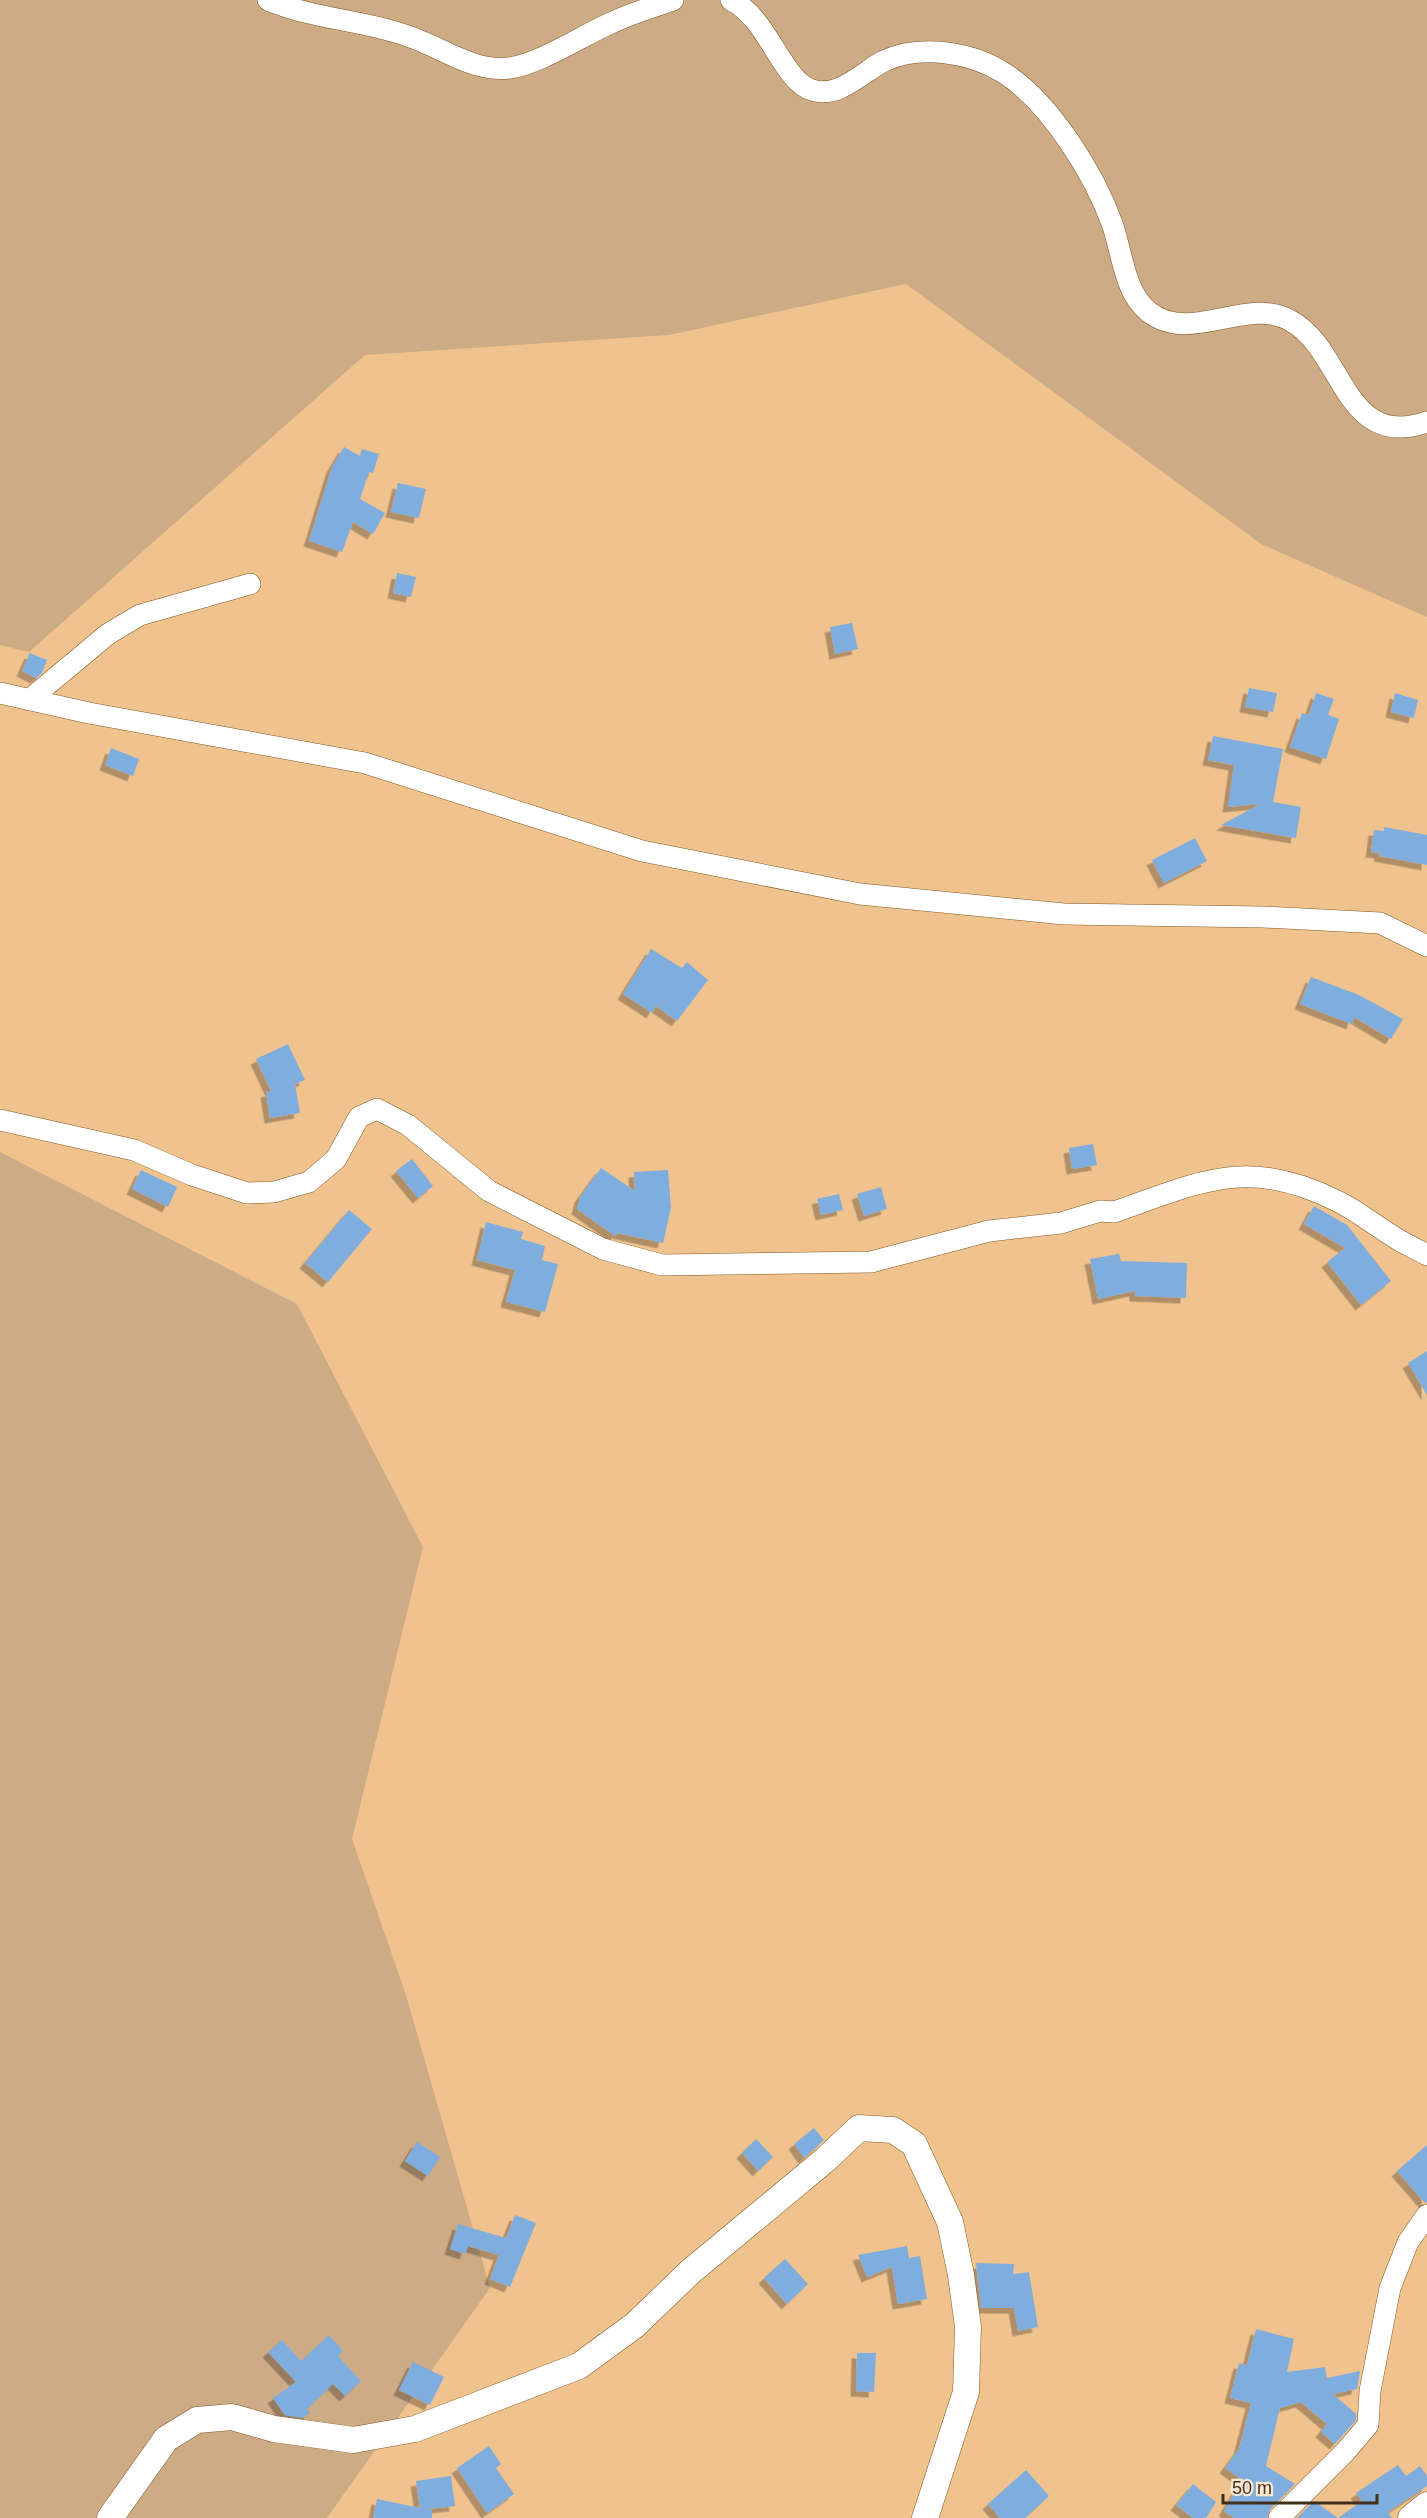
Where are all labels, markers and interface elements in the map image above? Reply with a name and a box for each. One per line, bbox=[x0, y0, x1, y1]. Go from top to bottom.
scale bar bbox=[1223, 2467, 1378, 2505]
text: 50 m bbox=[1232, 2478, 1272, 2498]

